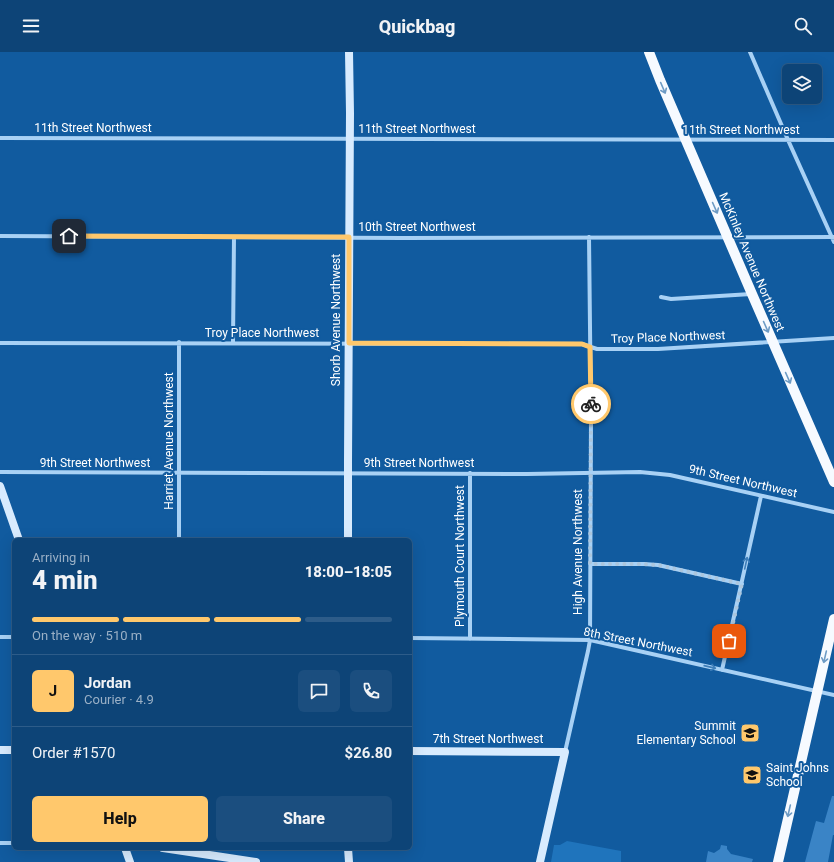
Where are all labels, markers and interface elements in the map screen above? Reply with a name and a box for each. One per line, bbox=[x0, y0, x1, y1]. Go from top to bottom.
icon: menu bbox=[20, 15, 42, 37]
icon: search bbox=[792, 15, 814, 37]
text: Quickbag bbox=[379, 16, 455, 37]
map controls bbox=[782, 64, 822, 104]
button: layers bbox=[782, 64, 822, 104]
one-way arrow bbox=[660, 82, 667, 94]
street label: 11th Street Northwest bbox=[34, 121, 152, 135]
street label: 11th Street Northwest bbox=[358, 122, 476, 136]
street label: 11th Street Northwest bbox=[682, 123, 800, 137]
street label: McKinley Avenue Northwest bbox=[716, 190, 788, 334]
one-way arrow bbox=[711, 201, 719, 213]
pin bbox=[52, 219, 86, 253]
street label: 10th Street Northwest bbox=[358, 220, 476, 234]
icon: home bbox=[58, 225, 80, 247]
street label: Shorb Avenue Northwest bbox=[329, 254, 343, 386]
one-way arrow bbox=[763, 321, 770, 333]
street label: Troy Place Northwest bbox=[205, 326, 319, 340]
street label: Troy Place Northwest bbox=[611, 328, 726, 346]
one-way arrow bbox=[785, 371, 793, 383]
street label: Harriet Avenue Northwest bbox=[162, 372, 176, 510]
courier bbox=[571, 384, 611, 424]
icon: bike bbox=[580, 393, 602, 415]
street label: 9th Street Northwest bbox=[40, 456, 150, 470]
street label: 9th Street Northwest bbox=[364, 456, 474, 470]
street label: 9th Street Northwest bbox=[687, 462, 799, 500]
street label: Plymouth Court Northwest bbox=[453, 485, 467, 627]
street label: High Avenue Northwest bbox=[571, 489, 585, 615]
text: Arriving in bbox=[32, 550, 90, 565]
one-way arrow bbox=[743, 557, 751, 570]
text: 18:00–18:05 bbox=[305, 563, 392, 581]
text: 4 min bbox=[32, 565, 98, 595]
pin bbox=[712, 624, 746, 658]
street label: 8th Street Northwest bbox=[582, 625, 694, 659]
text: On the way · 510 m bbox=[32, 628, 142, 643]
icon: bag bbox=[718, 630, 740, 652]
one-way arrow bbox=[821, 650, 828, 663]
one-way arrow bbox=[703, 663, 716, 671]
button: chat bbox=[298, 670, 340, 712]
button: phone bbox=[350, 670, 392, 712]
text: Jordan bbox=[84, 674, 131, 692]
text: J bbox=[49, 682, 57, 700]
text: Courier · 4.9 bbox=[84, 692, 154, 707]
place label: Summit Elementary School bbox=[636, 719, 736, 747]
school or university icon: Summit Elementary School bbox=[739, 722, 761, 744]
street label: 7th Street Northwest bbox=[433, 732, 543, 746]
text: Order #1570 bbox=[32, 744, 115, 762]
text: $26.80 bbox=[345, 744, 392, 762]
place label: Saint Johns School bbox=[766, 761, 829, 789]
school or university icon: Saint Johns School bbox=[741, 764, 763, 786]
button: Help bbox=[32, 796, 208, 842]
button: Share bbox=[216, 796, 392, 842]
one-way arrow bbox=[785, 804, 793, 817]

